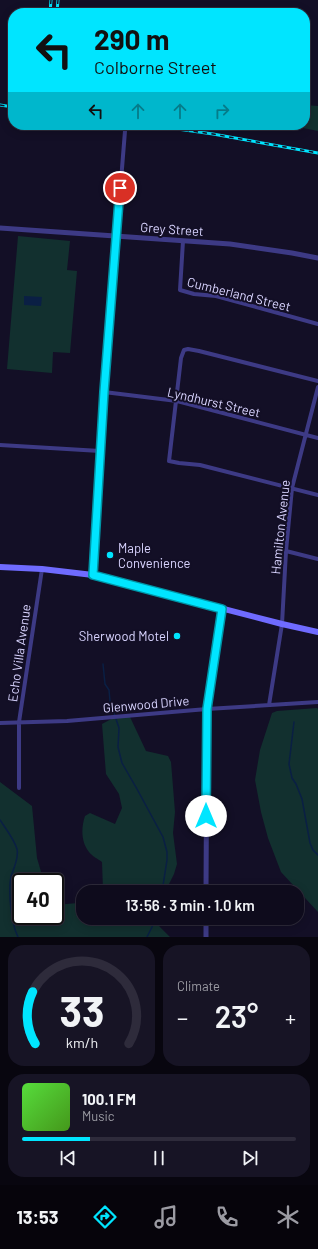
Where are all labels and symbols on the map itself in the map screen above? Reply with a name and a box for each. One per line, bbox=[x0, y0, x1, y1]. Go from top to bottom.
pin bbox=[103, 171, 137, 205]
street label: Grey Street bbox=[140, 219, 204, 239]
street label: Cumberland Street bbox=[186, 273, 292, 315]
street label: Lyndhurst Street bbox=[166, 384, 262, 420]
street label: Hamilton Avenue bbox=[267, 479, 293, 575]
place label: Maple Convenience bbox=[118, 540, 191, 571]
marker: Maple Convenience bbox=[105, 550, 115, 560]
street label: Echo Villa Avenue bbox=[4, 603, 34, 703]
place label: Sherwood Motel bbox=[79, 628, 169, 644]
marker: Sherwood Motel bbox=[172, 631, 182, 641]
street label: Glenwood Drive bbox=[102, 692, 190, 716]
position arrow bbox=[185, 795, 227, 837]
speed limit sign: 40 bbox=[12, 873, 64, 925]

